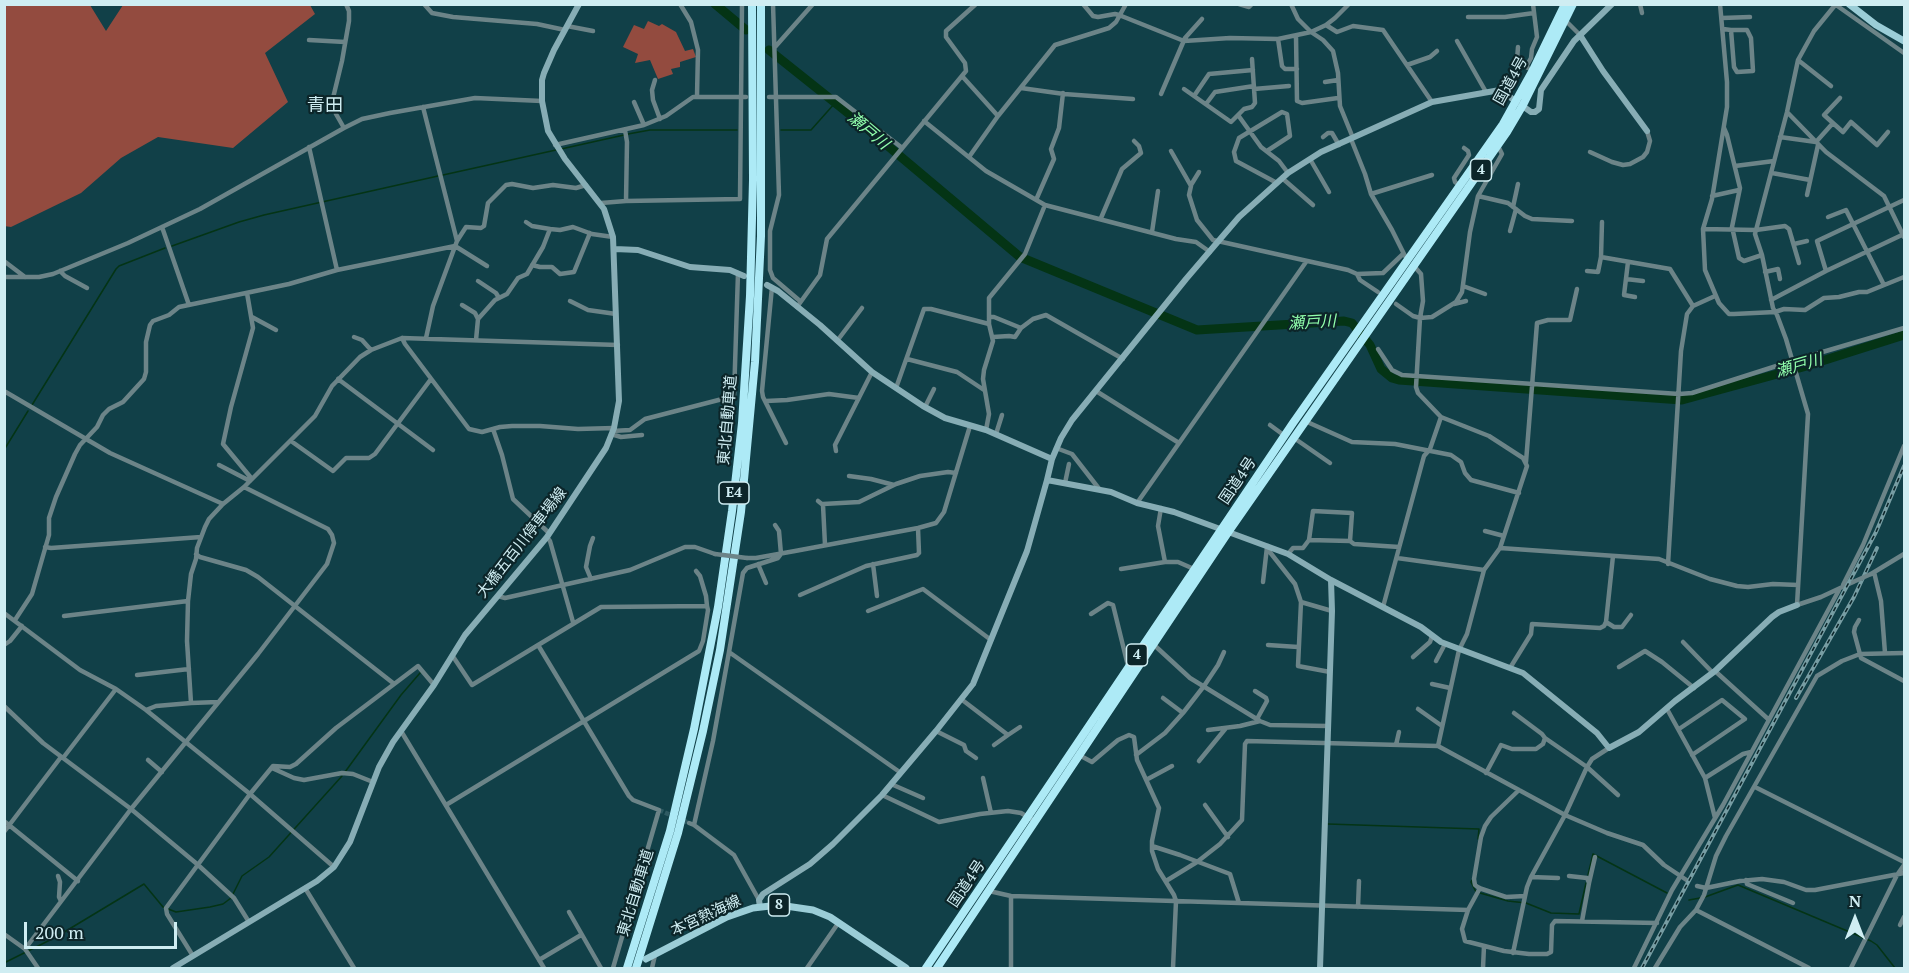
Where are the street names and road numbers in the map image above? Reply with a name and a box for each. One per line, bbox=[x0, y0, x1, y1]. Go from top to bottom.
street label: 国道4号 bbox=[1490, 53, 1532, 109]
road number: 4 bbox=[1470, 159, 1492, 181]
street label: 東北自動車道 bbox=[715, 374, 741, 466]
street label: 国道4号 bbox=[1216, 454, 1260, 508]
road number: E4 bbox=[719, 482, 749, 504]
street label: 大橋五百川停車場線 bbox=[473, 484, 571, 602]
road number: 4 bbox=[1126, 644, 1148, 666]
street label: 東北自動車道 bbox=[614, 847, 658, 939]
street label: 国道4号 bbox=[945, 857, 989, 911]
street label: 本宮熱海線 bbox=[668, 892, 744, 940]
road number: 8 bbox=[768, 894, 790, 916]

